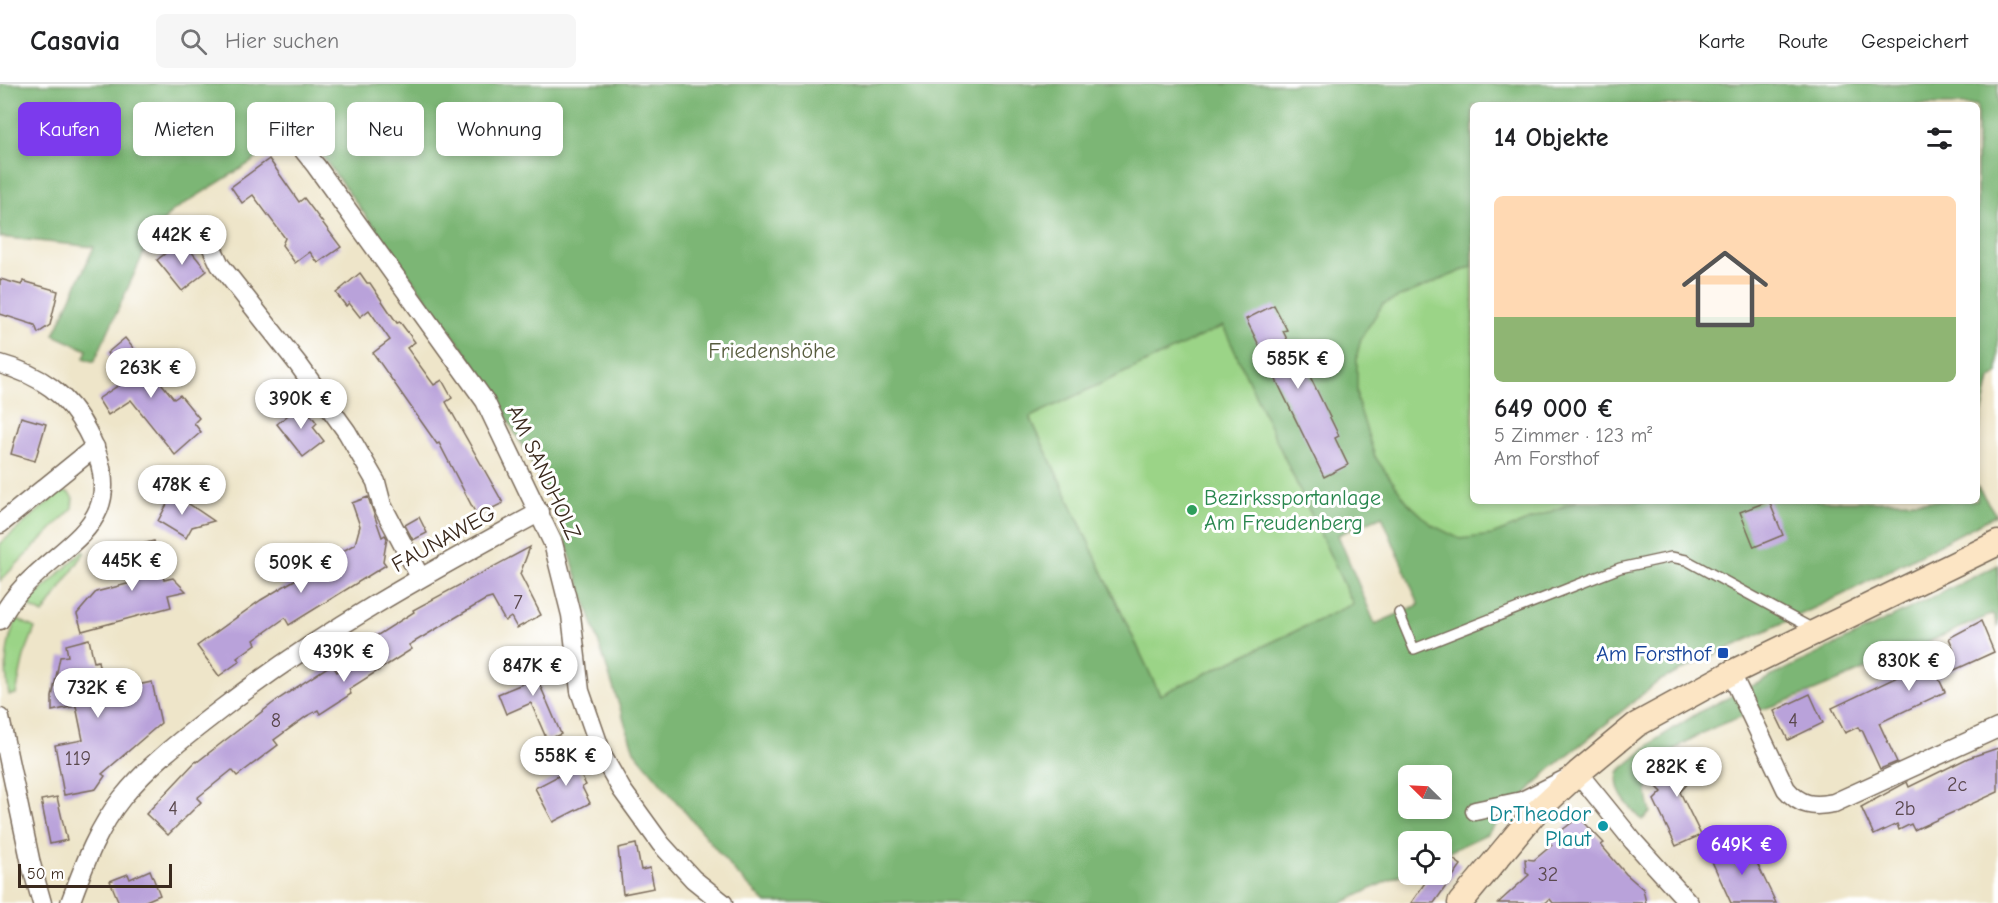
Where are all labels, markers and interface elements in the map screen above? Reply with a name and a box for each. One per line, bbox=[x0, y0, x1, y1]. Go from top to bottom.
search box bbox=[156, 14, 576, 68]
text: Casavia bbox=[30, 25, 120, 57]
icon: search bbox=[177, 25, 210, 58]
text: Hier suchen bbox=[225, 28, 339, 54]
text: Karte bbox=[1698, 29, 1745, 53]
text: Route bbox=[1778, 29, 1828, 53]
text: Gespeichert bbox=[1861, 29, 1968, 53]
chip: Kaufen bbox=[18, 102, 121, 156]
chip: Mieten bbox=[133, 102, 235, 156]
chip: Filter bbox=[247, 102, 335, 156]
chip: Neu bbox=[347, 102, 424, 156]
chip: Wohnung bbox=[436, 102, 563, 156]
icon: filters bbox=[1923, 122, 1956, 155]
text: 14 Objekte bbox=[1494, 123, 1609, 153]
pin: 442K € bbox=[133, 215, 231, 266]
text: 442K € bbox=[152, 223, 212, 246]
icon: home bbox=[1671, 235, 1779, 343]
park label: Friedenshöhe bbox=[708, 338, 836, 364]
pin: 585K € bbox=[1249, 339, 1347, 390]
text: 585K € bbox=[1266, 347, 1330, 370]
pin: 263K € bbox=[102, 348, 200, 399]
text: 263K € bbox=[120, 356, 182, 379]
pin: 390K € bbox=[252, 379, 350, 430]
text: 390K € bbox=[269, 387, 333, 410]
text: 649 000 € bbox=[1494, 394, 1614, 424]
street label: AM SANDHOLZ bbox=[502, 401, 587, 544]
text: 5 Zimmer · 123 m² bbox=[1494, 424, 1652, 447]
text: Am Forsthof bbox=[1494, 447, 1599, 470]
pin: 478K € bbox=[133, 465, 231, 516]
text: 478K € bbox=[152, 473, 212, 496]
place label: Bezirkssportanlage Am Freudenberg bbox=[1204, 485, 1381, 536]
street label: FAUNAWEG bbox=[387, 500, 500, 578]
marker: Bezirkssportanlage Am Freudenberg bbox=[1185, 503, 1199, 517]
pin: 445K € bbox=[83, 541, 181, 592]
pin: 509K € bbox=[252, 543, 350, 594]
text: 445K € bbox=[101, 549, 163, 572]
text: 509K € bbox=[269, 551, 333, 574]
house number: 7 bbox=[513, 591, 523, 614]
pin: 439K € bbox=[295, 632, 393, 683]
text: 439K € bbox=[313, 640, 375, 663]
place label: Am Forsthof bbox=[1596, 641, 1713, 667]
pin: 830K € bbox=[1860, 641, 1958, 692]
pin: 847K € bbox=[484, 646, 582, 697]
marker: Am Forsthof bbox=[1716, 646, 1730, 660]
text: 830K € bbox=[1877, 649, 1941, 672]
text: 847K € bbox=[503, 654, 563, 677]
pin: 732K € bbox=[49, 668, 147, 719]
text: 732K € bbox=[68, 676, 128, 699]
house number: 8 bbox=[271, 709, 281, 732]
house number: 4 bbox=[1788, 709, 1798, 732]
pin: 558K € bbox=[517, 736, 615, 787]
text: 558K € bbox=[534, 744, 598, 767]
house number: 119 bbox=[65, 747, 91, 770]
pin: 282K € bbox=[1628, 747, 1726, 798]
text: 282K € bbox=[1646, 755, 1708, 778]
north arrow bbox=[1398, 765, 1452, 819]
map controls bbox=[1398, 765, 1452, 885]
house number: 2c bbox=[1947, 773, 1967, 796]
house number: 4 bbox=[168, 797, 178, 820]
house number: 2b bbox=[1894, 797, 1916, 820]
place label: Dr.Theodor Plaut bbox=[1489, 801, 1592, 852]
marker: Dr.Theodor Plaut bbox=[1596, 819, 1610, 833]
pin: 649K € bbox=[1693, 825, 1791, 876]
button: locate bbox=[1398, 831, 1452, 885]
text: 649K € bbox=[1711, 833, 1773, 856]
scale bar bbox=[18, 861, 172, 888]
house number: 32 bbox=[1538, 863, 1558, 886]
text: 50 m bbox=[27, 865, 64, 883]

